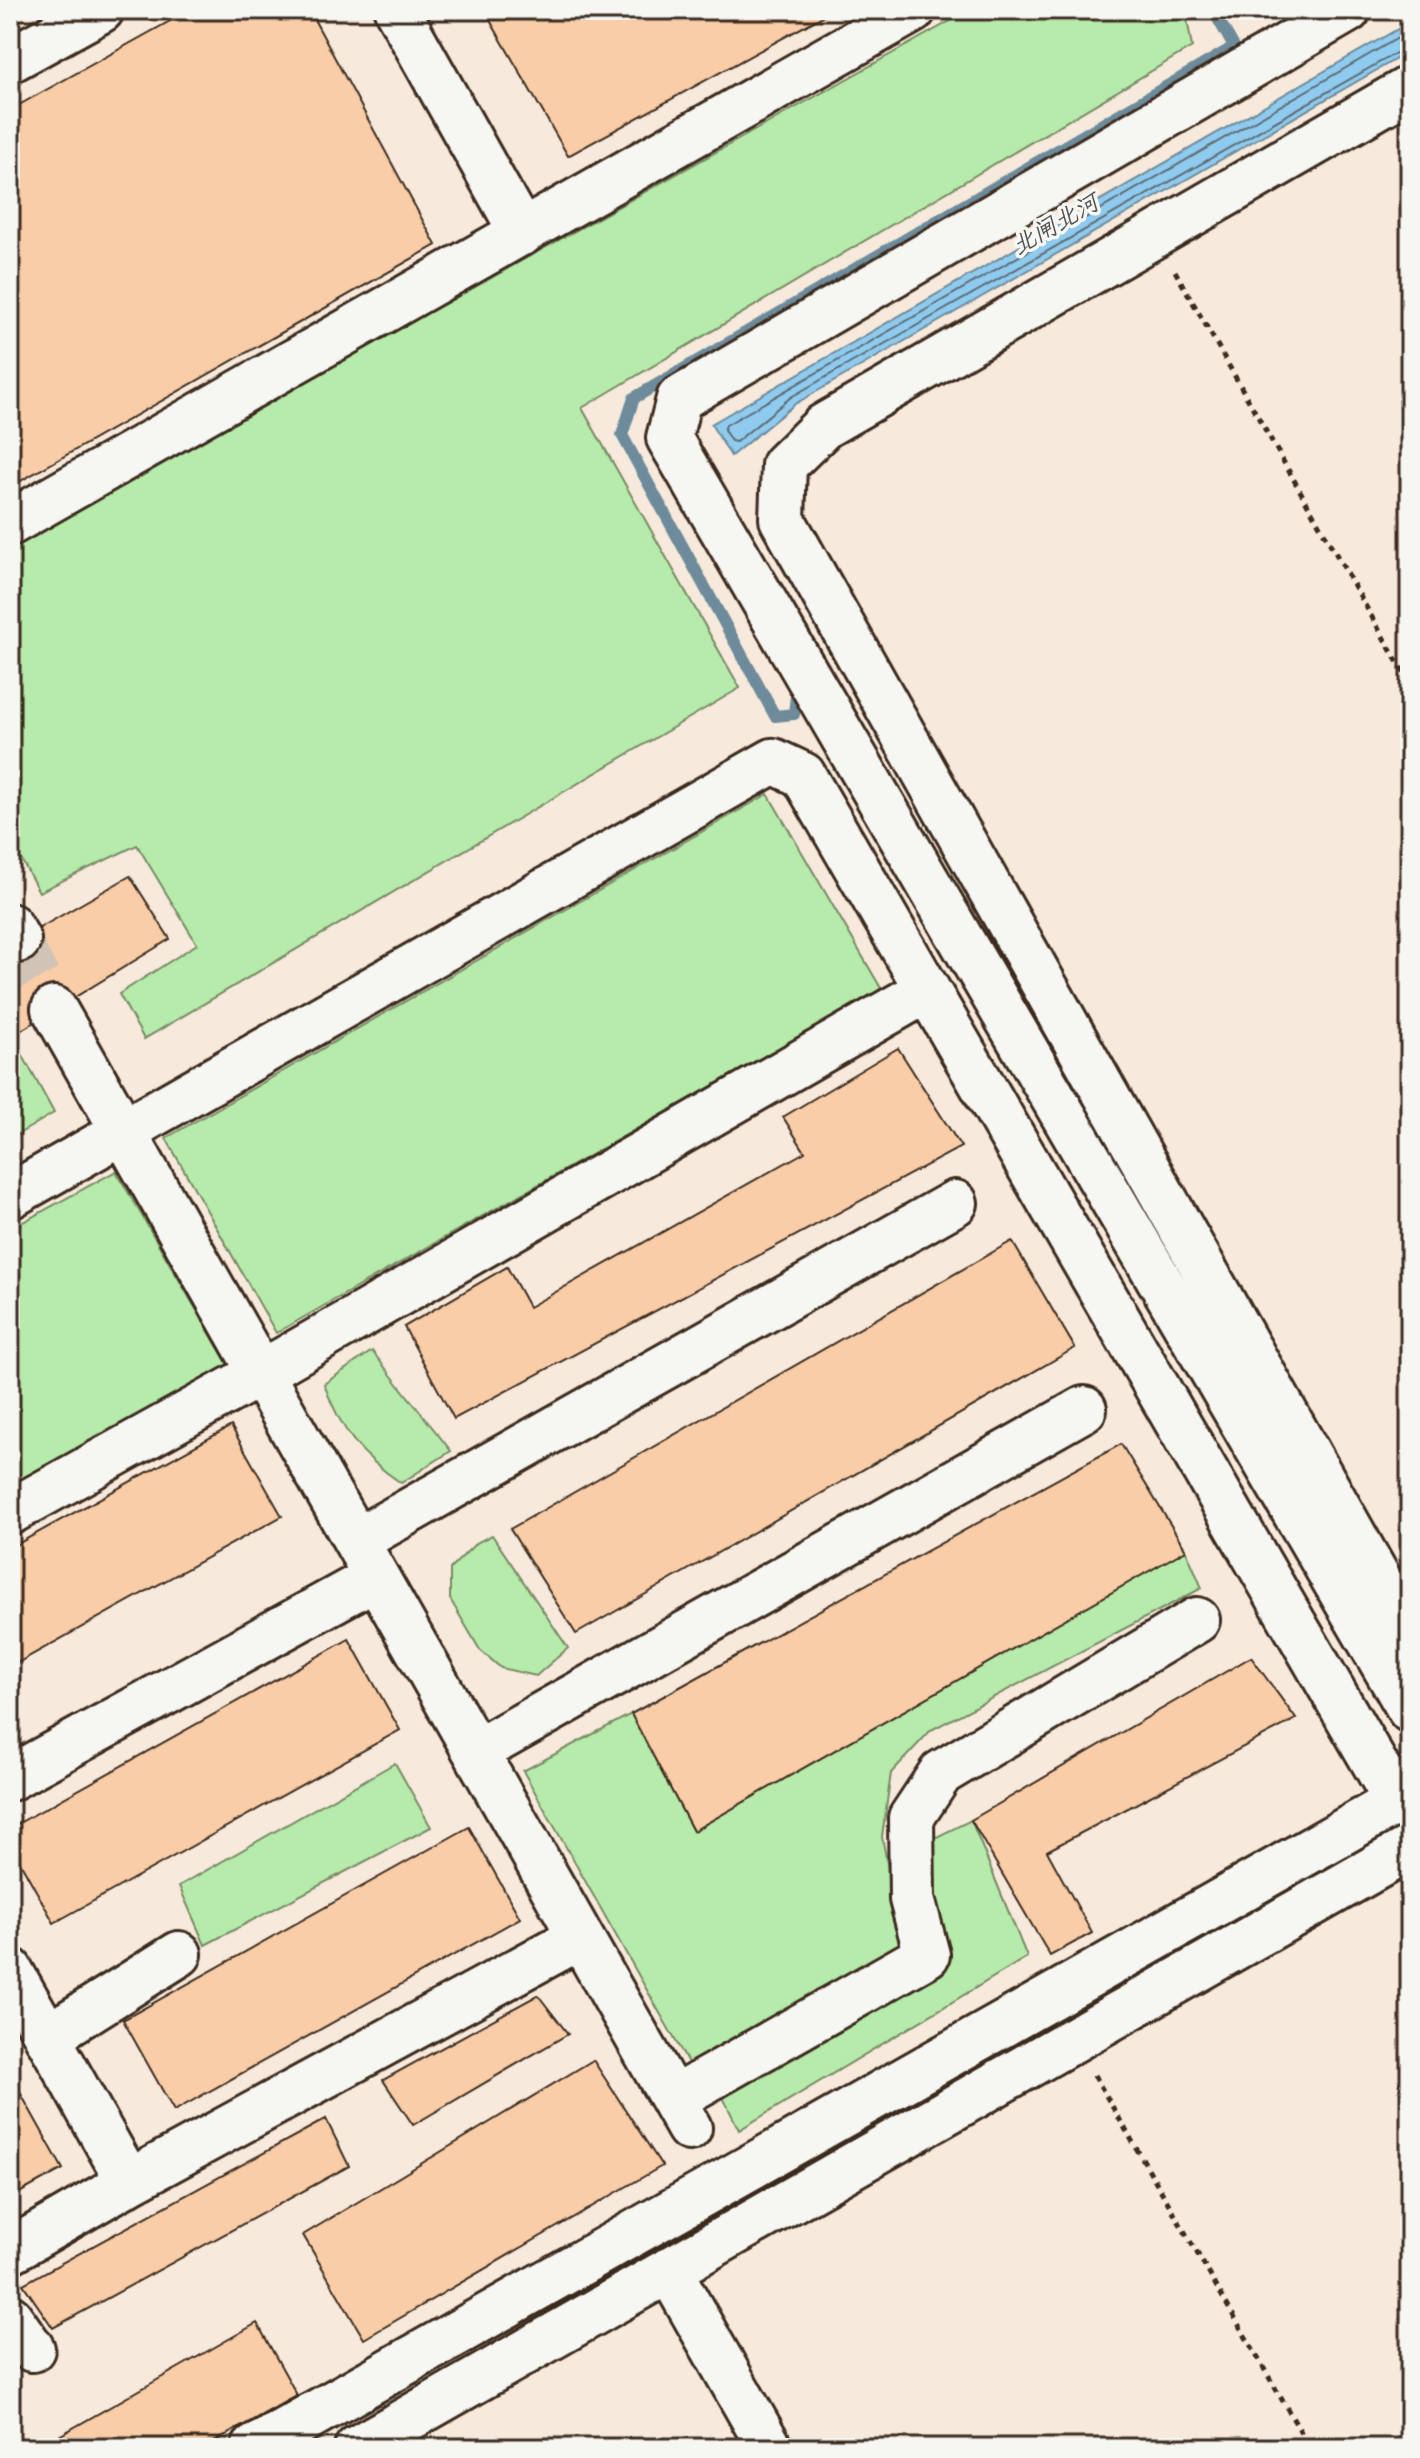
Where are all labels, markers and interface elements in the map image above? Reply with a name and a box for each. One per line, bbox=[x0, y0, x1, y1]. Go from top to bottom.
water label: 北闸北河 bbox=[1005, 184, 1107, 260]

